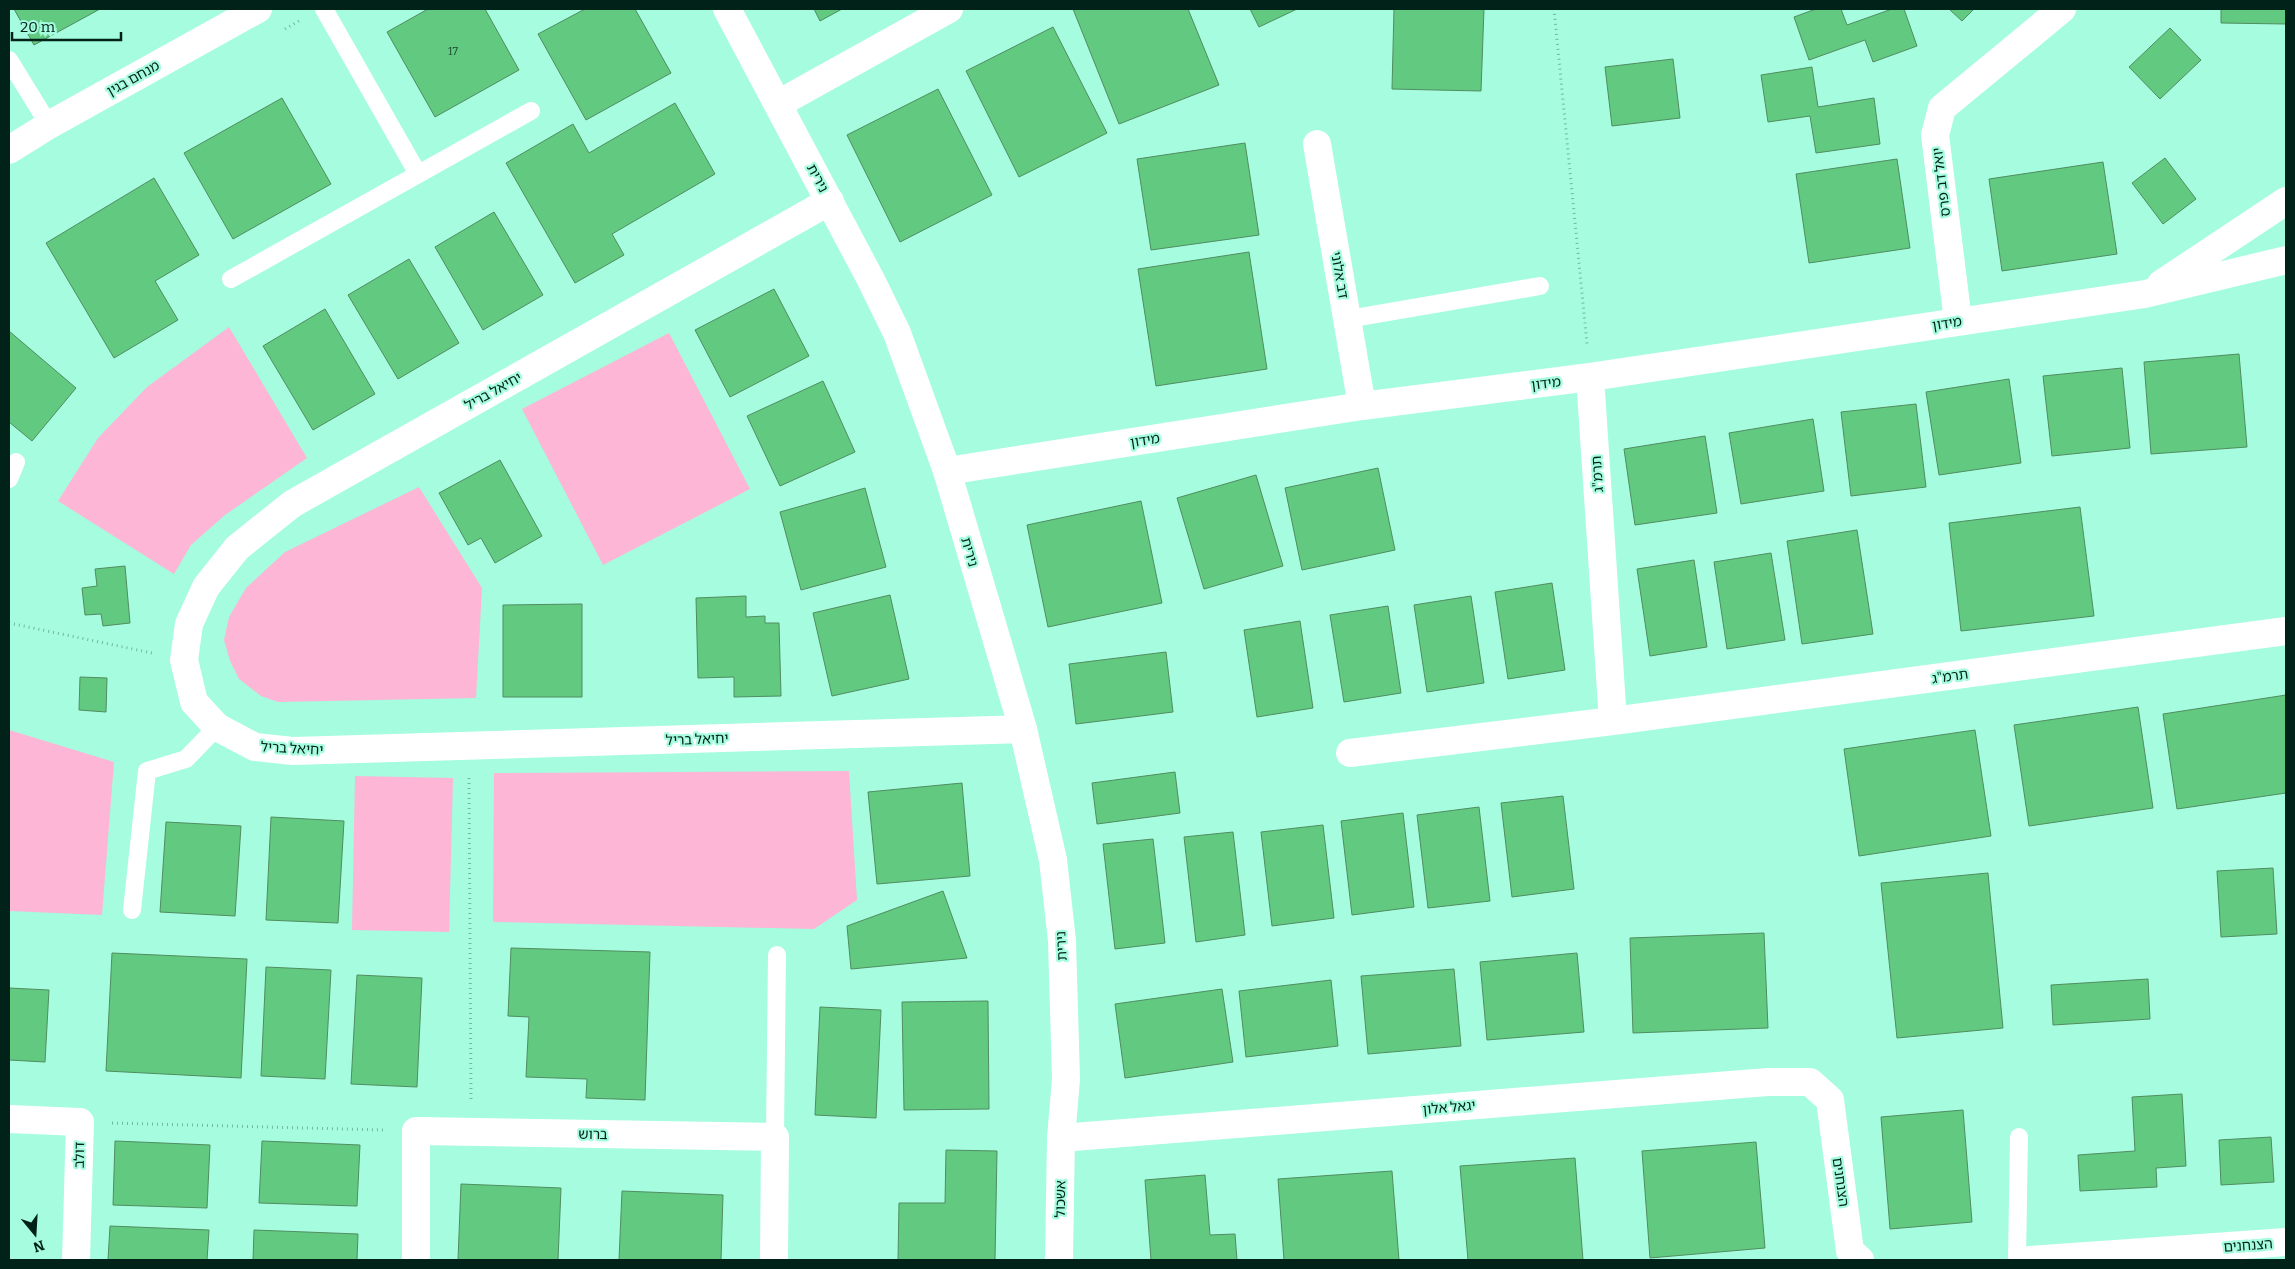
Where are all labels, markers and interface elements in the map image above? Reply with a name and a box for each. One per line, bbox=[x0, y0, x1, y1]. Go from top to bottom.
scale bar bbox=[12, 10, 121, 42]
text: 20 m bbox=[20, 18, 56, 36]
house number: 17 bbox=[448, 45, 458, 58]
street label: מנחם בגין bbox=[104, 57, 163, 100]
street label: יואל דב פרס bbox=[1929, 146, 1954, 218]
street label: נירית bbox=[803, 161, 832, 195]
street label: דב אלוני bbox=[1327, 250, 1352, 300]
street label: מידון bbox=[1931, 313, 1963, 334]
street label: יחיאל בריל bbox=[462, 369, 525, 414]
street label: מידון bbox=[1530, 373, 1562, 394]
street label: מידון bbox=[1129, 430, 1161, 451]
street label: תרמ"ג bbox=[1588, 455, 1607, 493]
street label: נירית bbox=[957, 536, 982, 569]
street label: תרמ"ג bbox=[1931, 666, 1969, 687]
street label: יחיאל בריל bbox=[665, 730, 729, 749]
street label: יחיאל בריל bbox=[260, 738, 324, 759]
street label: נירית bbox=[1052, 931, 1071, 961]
street label: יגאל אלון bbox=[1422, 1097, 1476, 1118]
street label: ברוש bbox=[578, 1126, 608, 1143]
street label: דולב bbox=[71, 1141, 88, 1168]
street label: הצנחנים bbox=[1829, 1156, 1852, 1208]
street label: אשכול bbox=[1052, 1180, 1069, 1218]
north arrow bbox=[10, 1209, 60, 1259]
street label: הצנחנים bbox=[2223, 1235, 2273, 1256]
text: N bbox=[31, 1236, 47, 1256]

